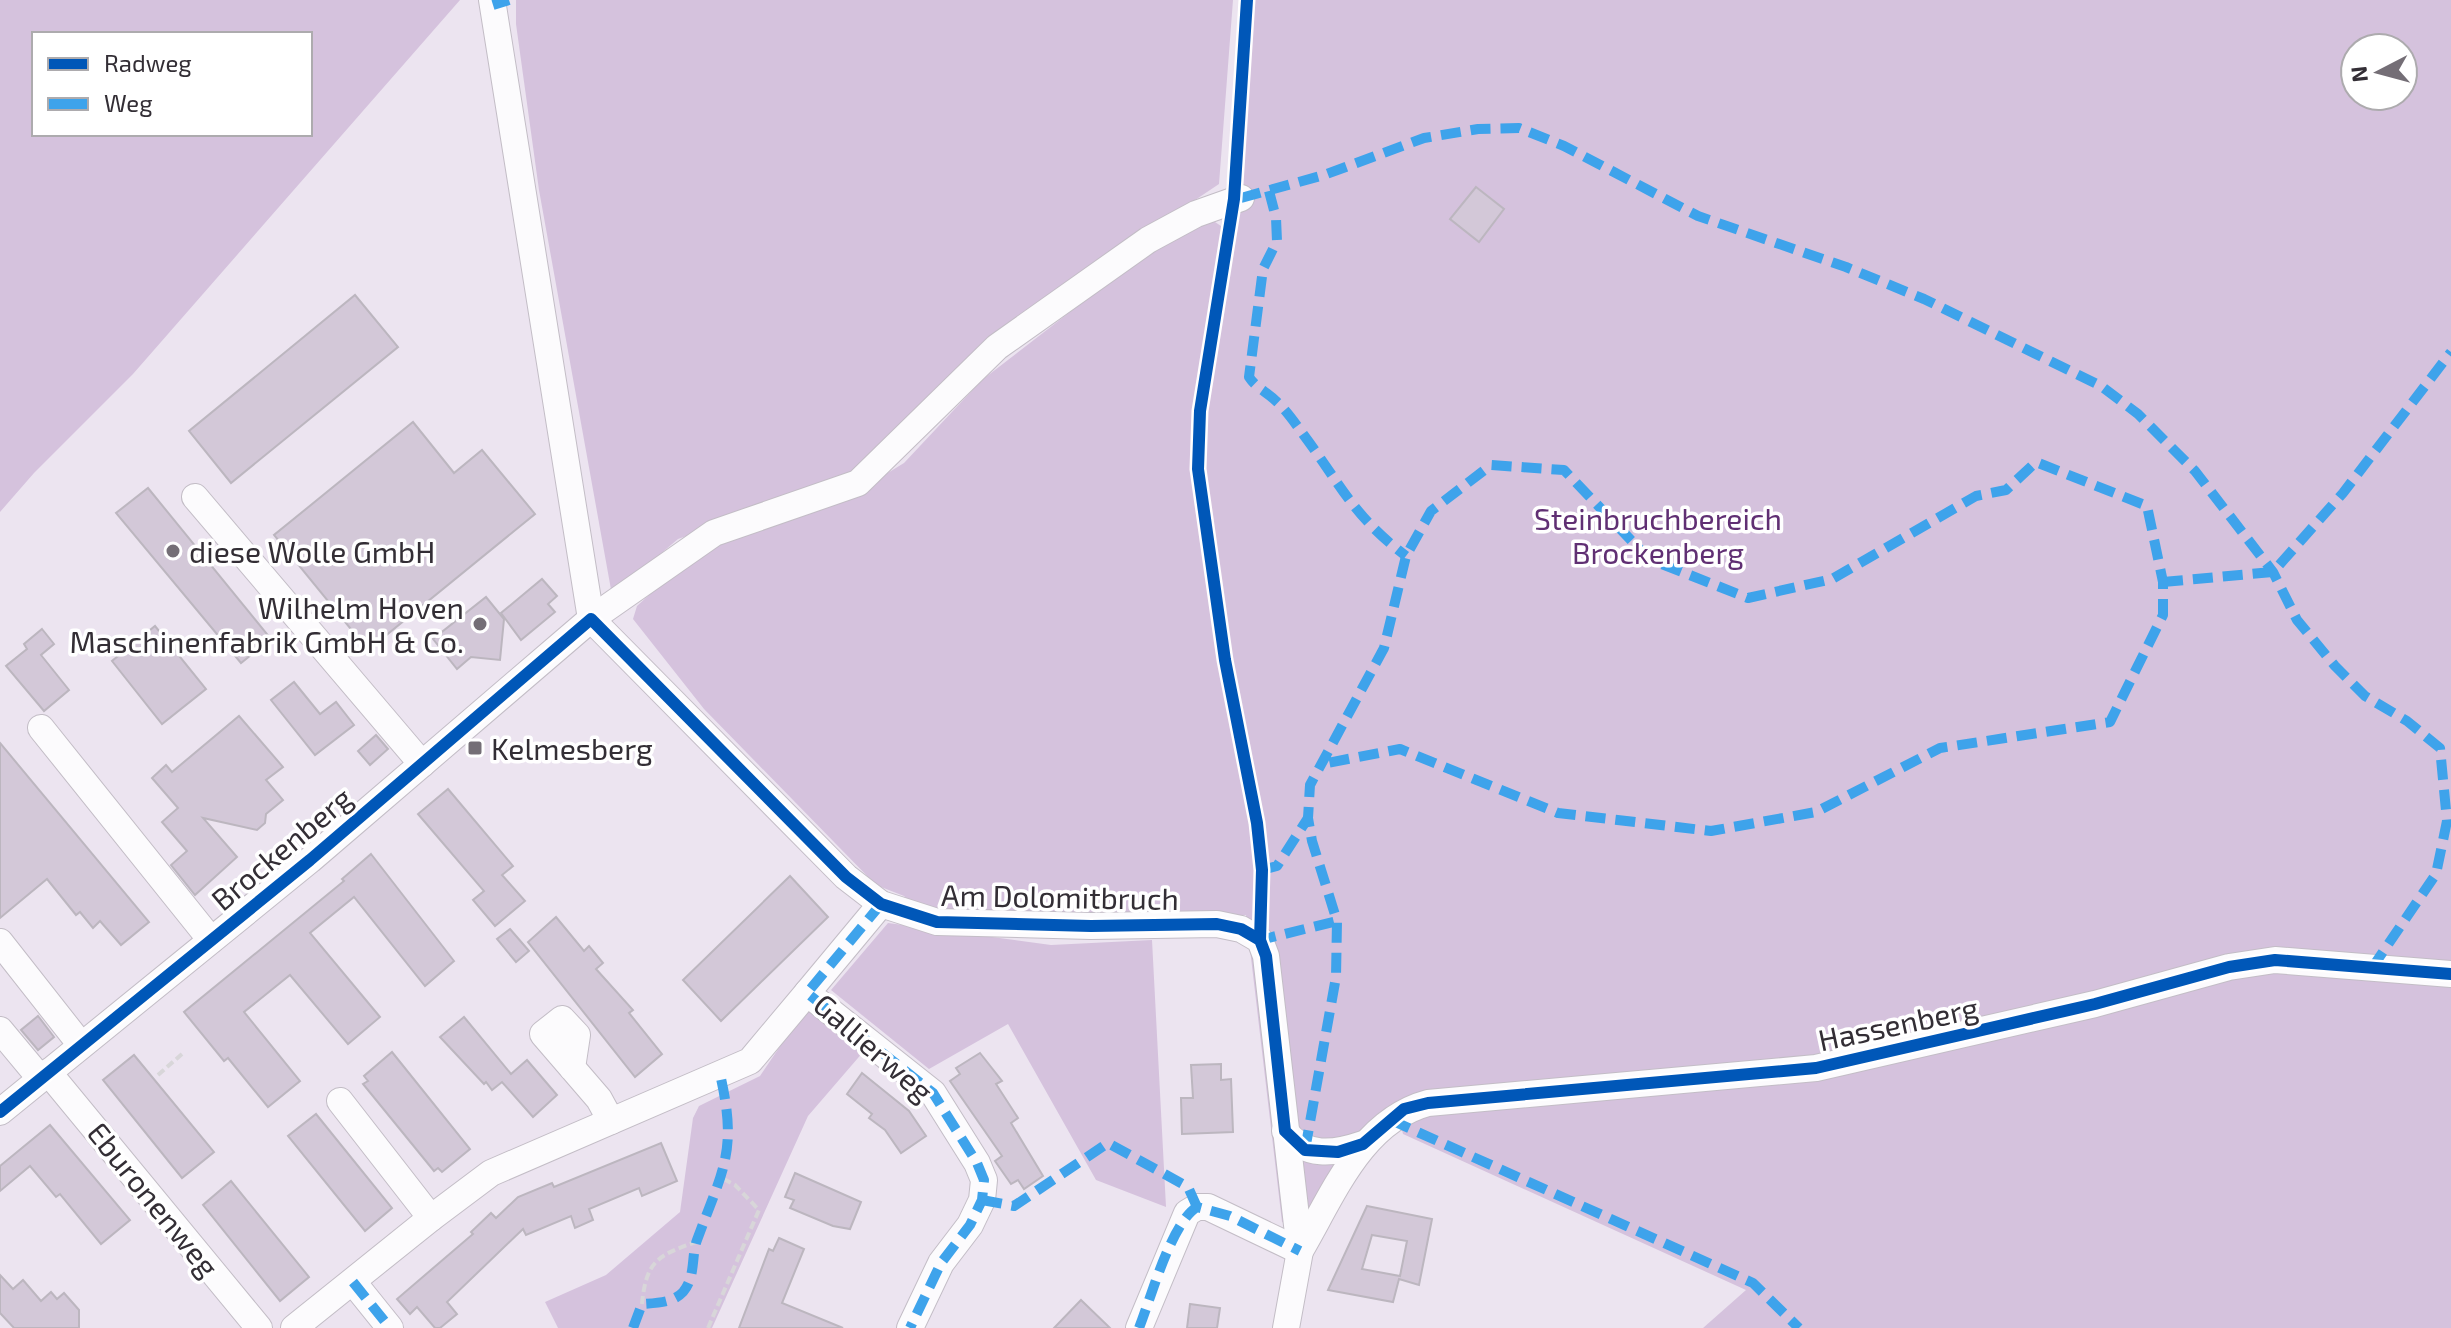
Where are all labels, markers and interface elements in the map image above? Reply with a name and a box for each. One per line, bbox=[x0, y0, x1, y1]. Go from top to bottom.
legend bbox=[32, 32, 312, 136]
north arrow bbox=[2339, 32, 2419, 112]
text: Radweg bbox=[104, 48, 192, 77]
text: N bbox=[2344, 65, 2372, 83]
text: Weg bbox=[104, 88, 153, 117]
park label: Steinbruchbereich Brockenberg bbox=[1534, 500, 1782, 570]
place label: diese Wolle GmbH bbox=[189, 533, 435, 569]
marker: diese Wolle GmbH bbox=[164, 542, 182, 560]
place label: Wilhelm Hoven Maschinenfabrik GmbH & Co. bbox=[70, 589, 464, 659]
marker: Wilhelm Hoven Maschinenfabrik GmbH & Co. bbox=[471, 615, 489, 633]
place label: Kelmesberg bbox=[491, 730, 653, 766]
marker: Kelmesberg bbox=[466, 739, 484, 757]
street label: Brockenberg bbox=[203, 779, 359, 917]
street label: Am Dolomitbruch bbox=[941, 876, 1179, 916]
street label: Gallierweg bbox=[807, 985, 941, 1109]
street label: Hassenberg bbox=[1815, 988, 1981, 1057]
street label: Eburonenweg bbox=[81, 1115, 227, 1284]

